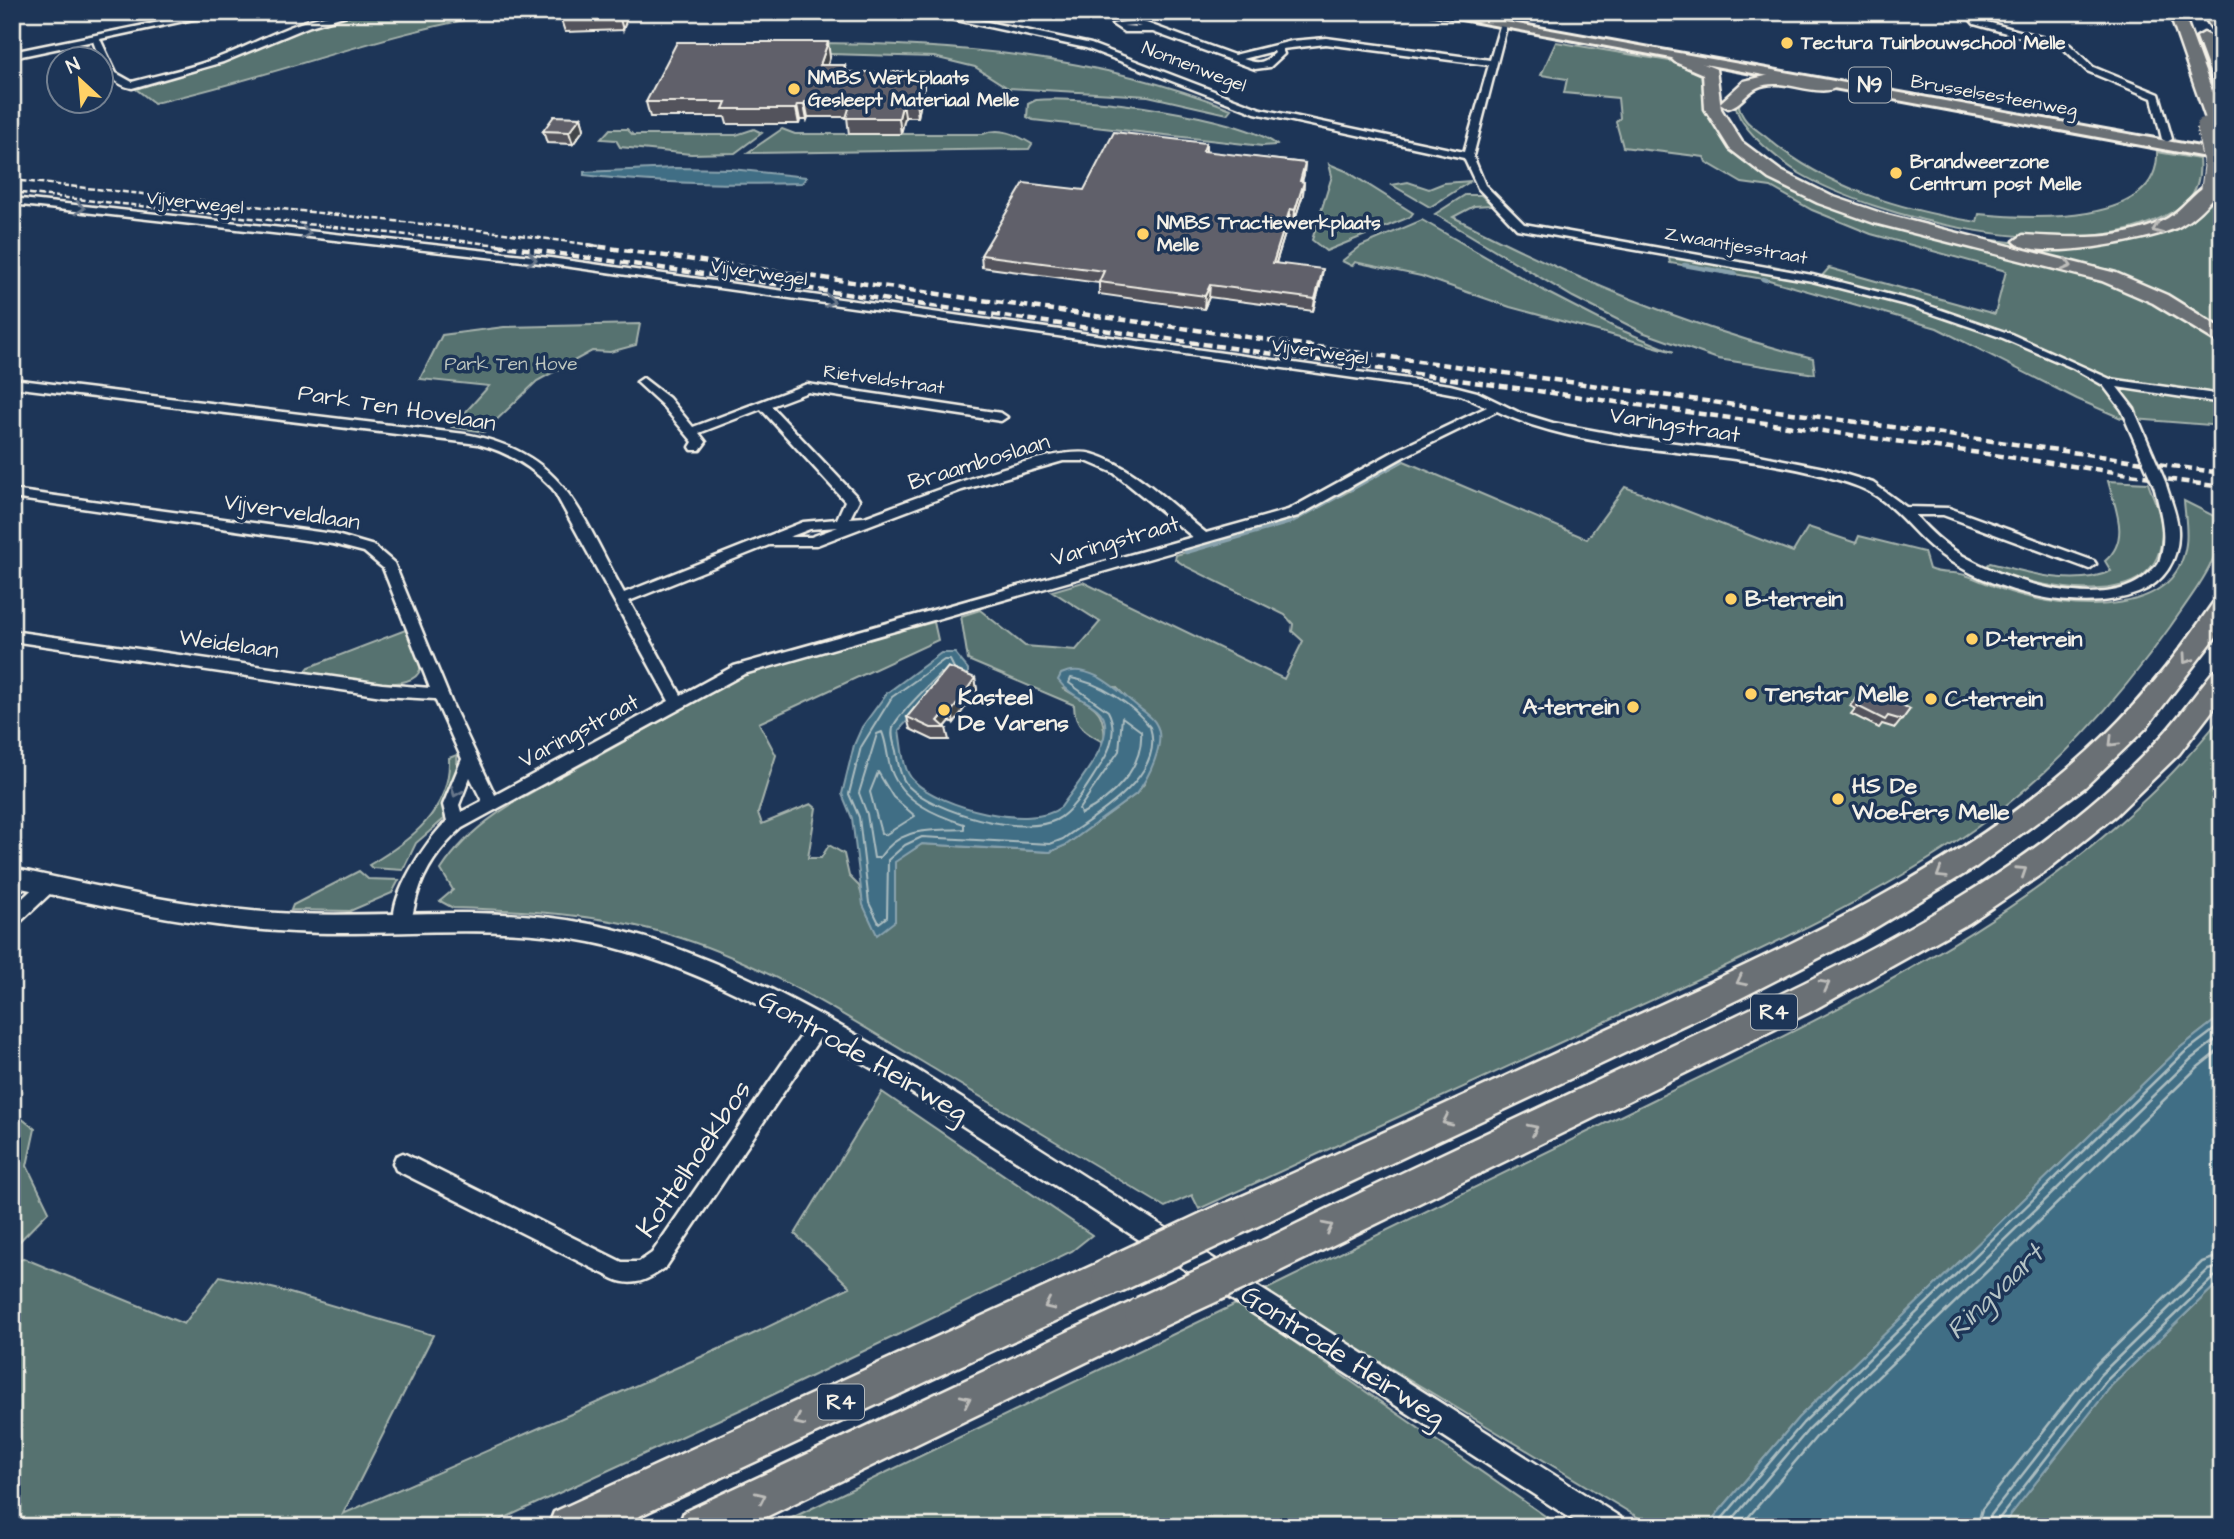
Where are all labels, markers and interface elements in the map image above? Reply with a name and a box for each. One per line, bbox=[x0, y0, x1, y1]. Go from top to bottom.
place label: Tectura Tuinbouwschool Melle bbox=[1800, 30, 2066, 57]
street label: Nonnenwegel bbox=[1137, 35, 1250, 100]
marker: Tectura Tuinbouwschool Melle bbox=[1779, 35, 1795, 51]
north arrow bbox=[46, 46, 116, 116]
text: N bbox=[62, 51, 85, 81]
place label: NMBS Werkplaats Gesleept Materiaal Melle bbox=[808, 65, 1020, 114]
road number: N9 bbox=[1849, 68, 1891, 102]
street label: Brusselsesteenweg bbox=[1909, 68, 2080, 125]
marker: NMBS Werkplaats Gesleept Materiaal Melle bbox=[786, 81, 802, 97]
place label: Brandweerzone Centrum post Melle bbox=[1910, 149, 2083, 198]
marker: Brandweerzone Centrum post Melle bbox=[1888, 165, 1904, 181]
street label: Vijverwegel bbox=[145, 184, 245, 223]
one-way arrow bbox=[75, 200, 86, 215]
place label: NMBS Tractiewerkplaats Melle bbox=[1157, 210, 1381, 259]
street label: Zwaantjesstraat bbox=[1662, 220, 1810, 272]
one-way arrow bbox=[2152, 220, 2164, 234]
one-way arrow bbox=[300, 225, 312, 240]
marker: NMBS Tractiewerkplaats Melle bbox=[1135, 226, 1151, 242]
one-way arrow bbox=[526, 252, 538, 267]
street label: Vijverwegel bbox=[709, 253, 809, 294]
one-way arrow bbox=[2061, 256, 2073, 271]
one-way arrow bbox=[824, 293, 836, 308]
street label: Vijverwegel bbox=[1270, 332, 1370, 373]
park label: Park Ten Hove bbox=[444, 351, 578, 378]
street label: Rietveldstraat bbox=[822, 358, 947, 402]
street label: Park Ten Hovelaan bbox=[296, 377, 498, 439]
street label: Varingstraat bbox=[1607, 399, 1743, 452]
street label: Braamboslaan bbox=[904, 425, 1054, 499]
street label: Vijverveldlaan bbox=[222, 485, 362, 539]
street label: Varingstraat bbox=[1047, 507, 1184, 576]
place label: B-terrein bbox=[1745, 583, 1844, 615]
marker: B-terrein bbox=[1723, 591, 1739, 607]
street label: Weidelaan bbox=[177, 621, 281, 667]
place label: D-terrein bbox=[1986, 623, 2083, 655]
marker: D-terrein bbox=[1964, 631, 1980, 647]
one-way arrow bbox=[2183, 651, 2195, 664]
place label: Tenstar Melle bbox=[1764, 678, 1909, 710]
place label: Kasteel De Varens bbox=[958, 681, 1069, 739]
place label: C-terrein bbox=[1945, 683, 2043, 715]
street label: Varingstraat bbox=[513, 686, 646, 777]
marker: Tenstar Melle bbox=[1743, 686, 1759, 702]
place label: A-terrein bbox=[1523, 691, 1619, 723]
marker: C-terrein bbox=[1923, 691, 1939, 707]
marker: A-terrein bbox=[1625, 699, 1641, 715]
marker: Kasteel De Varens bbox=[936, 702, 952, 718]
one-way arrow bbox=[2108, 734, 2121, 747]
place label: HS De Woefers Melle bbox=[1851, 770, 2010, 828]
one-way arrow bbox=[450, 785, 464, 797]
marker: HS De Woefers Melle bbox=[1830, 791, 1846, 807]
one-way arrow bbox=[1936, 866, 1949, 879]
one-way arrow bbox=[2014, 866, 2027, 879]
one-way arrow bbox=[1736, 973, 1748, 987]
street label: Gontrode Heirweg bbox=[750, 980, 975, 1133]
one-way arrow bbox=[1818, 980, 1830, 993]
road number: R4 bbox=[1751, 995, 1797, 1030]
street label: Kottelhoekbos bbox=[627, 1072, 761, 1246]
one-way arrow bbox=[1442, 1112, 1454, 1126]
one-way arrow bbox=[1526, 1123, 1538, 1137]
one-way arrow bbox=[1321, 1222, 1333, 1236]
water label: Ringvaart bbox=[1937, 1234, 2055, 1349]
street label: Gontrode Heirweg bbox=[1233, 1275, 1453, 1438]
one-way arrow bbox=[1044, 1296, 1057, 1310]
road number: R4 bbox=[818, 1384, 864, 1420]
one-way arrow bbox=[959, 1394, 971, 1408]
one-way arrow bbox=[794, 1413, 806, 1427]
one-way arrow bbox=[754, 1492, 766, 1506]

